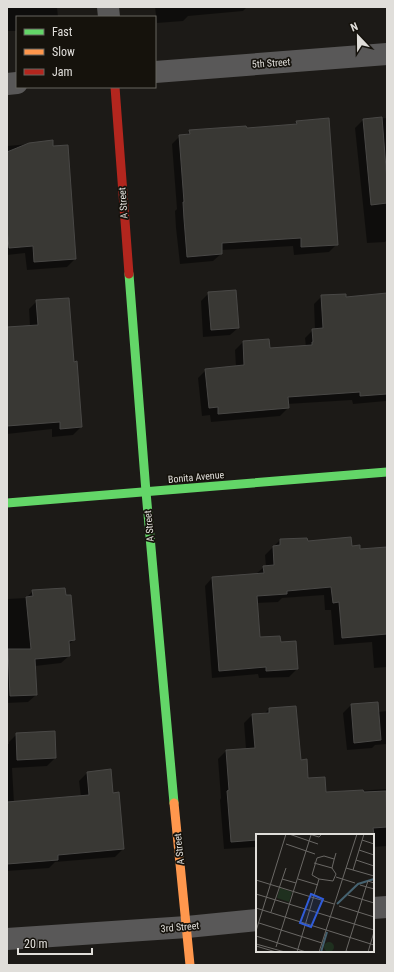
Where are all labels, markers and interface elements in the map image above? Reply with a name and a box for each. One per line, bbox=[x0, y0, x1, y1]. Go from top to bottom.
legend bbox=[16, 16, 156, 88]
north arrow bbox=[338, 16, 378, 56]
text: N bbox=[349, 20, 360, 34]
text: Fast bbox=[52, 25, 73, 39]
text: Slow bbox=[52, 45, 75, 59]
street label: 5th Street bbox=[251, 56, 291, 70]
text: Jam bbox=[52, 65, 73, 79]
street label: A Street bbox=[116, 187, 130, 219]
street label: Bonita Avenue bbox=[167, 469, 225, 485]
street label: A Street bbox=[142, 510, 156, 542]
street label: A Street bbox=[172, 833, 186, 865]
inset map bbox=[256, 834, 374, 952]
street label: 3rd Street bbox=[160, 920, 200, 934]
scale bar bbox=[18, 930, 92, 956]
text: 20 m bbox=[24, 937, 48, 951]

